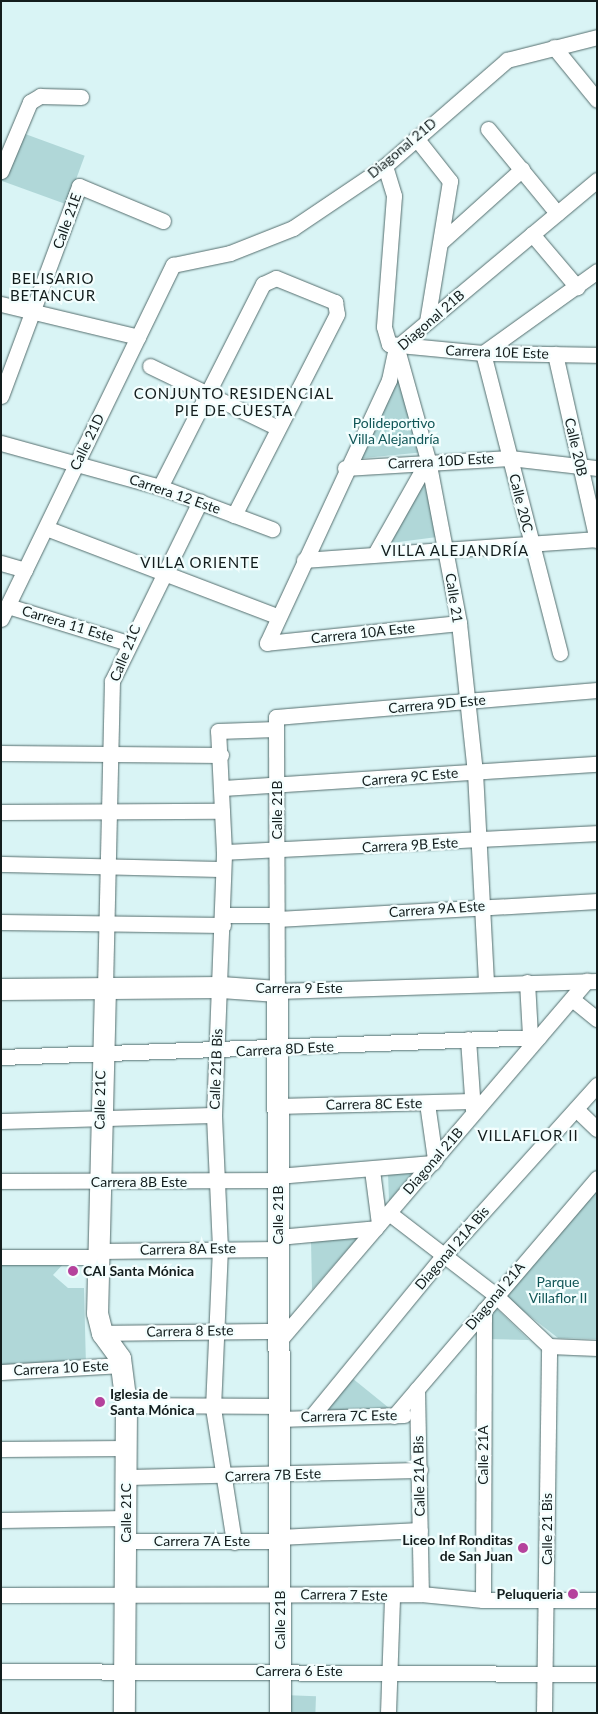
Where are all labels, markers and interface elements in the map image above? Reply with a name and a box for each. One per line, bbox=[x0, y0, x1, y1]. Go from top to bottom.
street label: Diagonal 21D bbox=[364, 114, 440, 182]
street label: Calle 21E bbox=[49, 191, 85, 251]
district label: BELISARIO BETANCUR bbox=[9, 269, 97, 304]
street label: Diagonal 21B bbox=[394, 286, 468, 354]
street label: Carrera 10E Este bbox=[445, 342, 549, 362]
district label: CONJUNTO RESIDENCIAL PIE DE CUESTA bbox=[131, 384, 337, 419]
street label: Calle 21D bbox=[66, 411, 108, 473]
park label: Polideportivo Villa Alejandría bbox=[348, 415, 440, 448]
street label: Calle 20B bbox=[561, 416, 591, 478]
street label: Carrera 10D Este bbox=[388, 450, 494, 472]
street label: Carrera 12 Este bbox=[127, 471, 223, 517]
street label: Calle 20C bbox=[506, 472, 536, 534]
district label: VILLA ALEJANDRÍA bbox=[378, 542, 532, 560]
district label: VILLA ORIENTE bbox=[138, 554, 262, 572]
street label: Calle 21 bbox=[442, 572, 466, 624]
street label: Carrera 11 Este bbox=[20, 602, 116, 646]
street label: Carrera 10A Este bbox=[310, 619, 416, 647]
street label: Calle 21C bbox=[106, 622, 144, 684]
street label: Carrera 9D Este bbox=[388, 691, 486, 717]
street label: Carrera 9C Este bbox=[361, 764, 459, 790]
street label: Calle 21B bbox=[269, 780, 285, 840]
street label: Carrera 9B Este bbox=[361, 834, 459, 856]
street label: Carrera 9A Este bbox=[388, 897, 486, 921]
street label: Carrera 9 Este bbox=[255, 980, 343, 996]
street label: Calle 21B Bis bbox=[206, 1028, 226, 1110]
street label: Carrera 8D Este bbox=[236, 1038, 334, 1060]
street label: Calle 21C bbox=[91, 1070, 109, 1130]
street label: Carrera 8C Este bbox=[326, 1095, 422, 1113]
street label: Diagonal 21B bbox=[399, 1124, 467, 1198]
district label: VILLAFLOR II bbox=[476, 1127, 580, 1145]
street label: Carrera 8B Este bbox=[91, 1174, 187, 1190]
street label: Calle 21B bbox=[270, 1185, 286, 1245]
street label: Diagonal 21A Bis bbox=[411, 1203, 493, 1293]
street label: Carrera 8A Este bbox=[139, 1240, 237, 1258]
street label: Diagonal 21A bbox=[462, 1259, 528, 1333]
place label: CAI Santa Mónica bbox=[83, 1263, 194, 1279]
marker: CAI Santa Mónica bbox=[67, 1265, 79, 1277]
park label: Parque Villaflor II bbox=[528, 1274, 588, 1306]
street label: Carrera 8 Este bbox=[146, 1322, 234, 1340]
street label: Carrera 10 Este bbox=[13, 1357, 109, 1379]
place label: Iglesia de Santa Mónica bbox=[110, 1386, 195, 1418]
marker: Iglesia de Santa Mónica bbox=[94, 1396, 106, 1408]
street label: Carrera 7C Este bbox=[301, 1407, 397, 1425]
street label: Calle 21A bbox=[475, 1425, 491, 1485]
street label: Calle 21A Bis bbox=[410, 1435, 428, 1517]
street label: Carrera 7B Este bbox=[225, 1465, 321, 1485]
street label: Calle 21C bbox=[118, 1483, 134, 1543]
street label: Calle 21 Bis bbox=[539, 1493, 555, 1565]
place label: Liceo Inf Ronditas de San Juan bbox=[402, 1532, 513, 1564]
street label: Carrera 7A Este bbox=[154, 1533, 250, 1549]
marker: Liceo Inf Ronditas de San Juan bbox=[517, 1542, 529, 1554]
street label: Carrera 7 Este bbox=[300, 1586, 388, 1604]
place label: Peluqueria bbox=[497, 1586, 563, 1602]
marker: Peluqueria bbox=[567, 1588, 579, 1600]
street label: Calle 21B bbox=[272, 1590, 288, 1650]
street label: Carrera 6 Este bbox=[255, 1663, 343, 1679]

